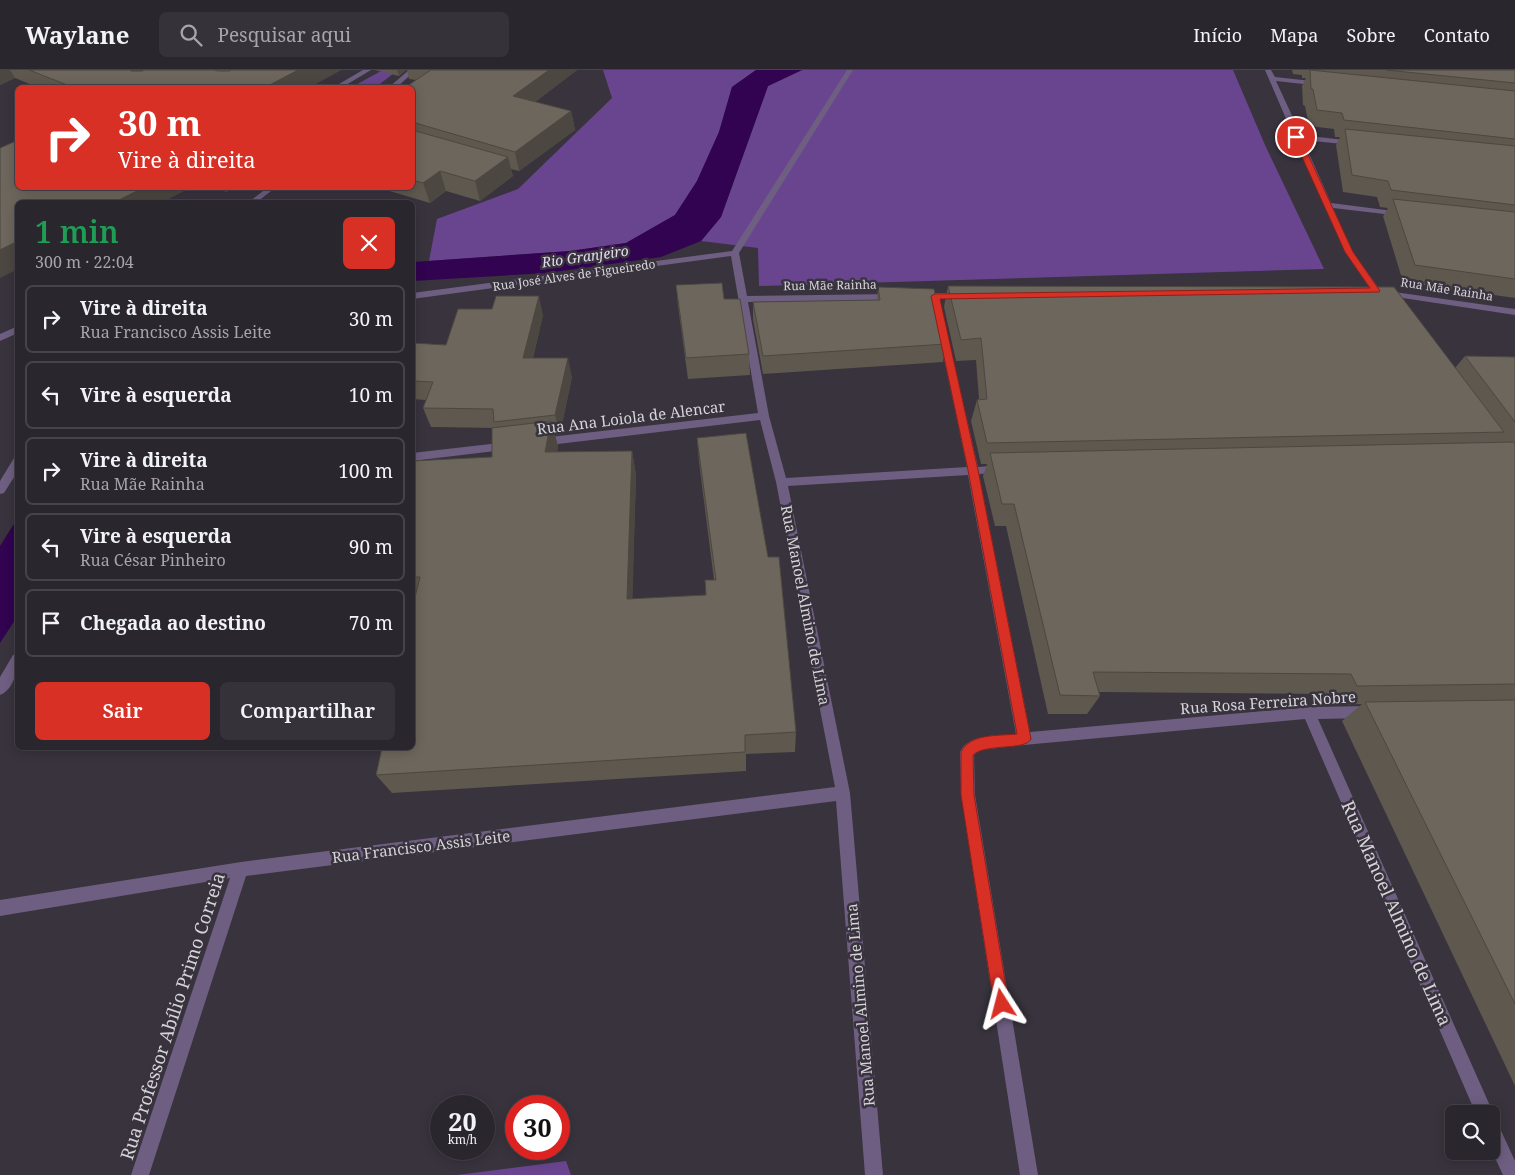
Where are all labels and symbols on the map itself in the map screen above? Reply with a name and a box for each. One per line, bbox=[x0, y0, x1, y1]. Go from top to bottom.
pin bbox=[1275, 116, 1317, 158]
water label: Rio Granjeiro bbox=[539, 241, 630, 272]
street label: Rua José Alves de Figueiredo bbox=[492, 255, 657, 295]
street label: Rua Mãe Rainha bbox=[1399, 273, 1495, 305]
street label: Rua Mãe Rainha bbox=[783, 276, 877, 294]
street label: Rua Ana Loiola de Alencar bbox=[536, 396, 726, 438]
street label: Rua Manoel Almino de Lima bbox=[777, 503, 835, 707]
street label: Rua Rosa Ferreira Nobre bbox=[1179, 686, 1357, 718]
street label: Rua Manoel Almino de Lima bbox=[1336, 797, 1458, 1029]
street label: Rua Francisco Assis Leite bbox=[331, 825, 511, 867]
street label: Rua Professor Abílio Primo Correia bbox=[114, 869, 230, 1163]
street label: Rua Manoel Almino de Lima bbox=[841, 903, 879, 1107]
position arrow bbox=[975, 977, 1027, 1029]
speed limit sign: 30 bbox=[505, 1095, 570, 1160]

